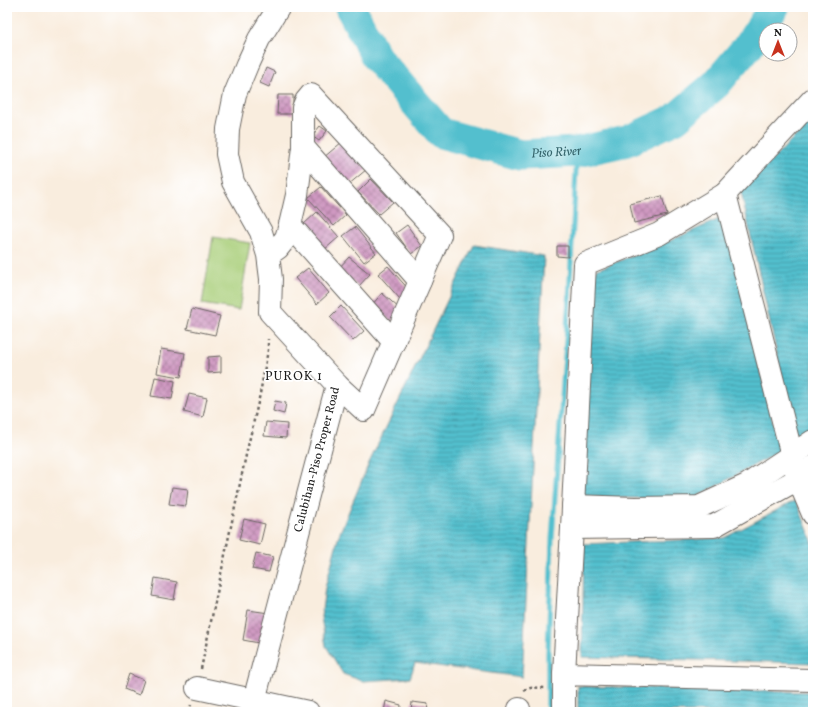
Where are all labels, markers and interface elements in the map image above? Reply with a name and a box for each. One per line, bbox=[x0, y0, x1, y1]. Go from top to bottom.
north arrow bbox=[758, 22, 798, 62]
text: N bbox=[774, 26, 782, 41]
water label: Piso River bbox=[531, 142, 584, 163]
district label: PUROK 1 bbox=[265, 368, 323, 386]
street label: Calubihan-Piso Proper Road bbox=[291, 385, 344, 534]

